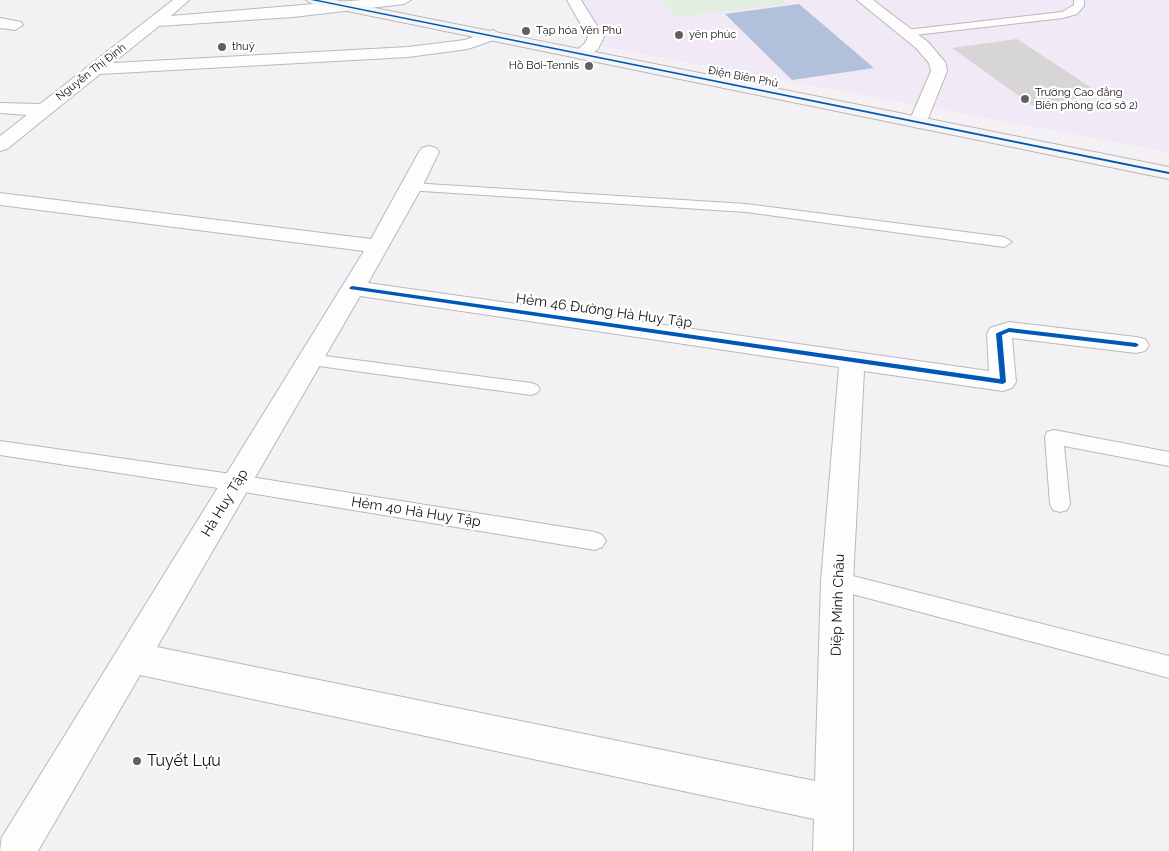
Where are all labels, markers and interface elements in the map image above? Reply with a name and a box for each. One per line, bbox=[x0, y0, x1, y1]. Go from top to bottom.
place label: Tạp hóa Yên Phú bbox=[536, 24, 622, 38]
marker: Tạp hóa Yên Phú bbox=[520, 25, 532, 37]
place label: yên phúc bbox=[689, 28, 736, 42]
marker: yên phúc bbox=[673, 29, 685, 41]
place label: thuỷ bbox=[232, 40, 255, 54]
street label: Nguyễn Thị Định bbox=[54, 41, 128, 103]
marker: thuỷ bbox=[216, 41, 228, 53]
place label: Hồ Bơi-Tennis bbox=[509, 59, 579, 73]
marker: Hồ Bơi-Tennis bbox=[583, 60, 595, 72]
street label: Điện Biên Phủ bbox=[707, 64, 779, 90]
place label: Trường Cao đẳng Biên phòng (cơ sở 2) bbox=[1035, 86, 1138, 112]
marker: Trường Cao đẳng Biên phòng (cơ sở 2) bbox=[1019, 93, 1031, 105]
street label: Hẻm 46 Đường Hà Huy Tập bbox=[515, 290, 693, 332]
street label: Hà Huy Tập bbox=[198, 466, 252, 540]
street label: Hẻm 40 Hà Huy Tập bbox=[350, 493, 482, 531]
street label: Diệp Minh Châu bbox=[828, 554, 848, 656]
place label: Tuyết Lựu bbox=[147, 751, 221, 771]
marker: Tuyết Lựu bbox=[131, 755, 143, 767]

